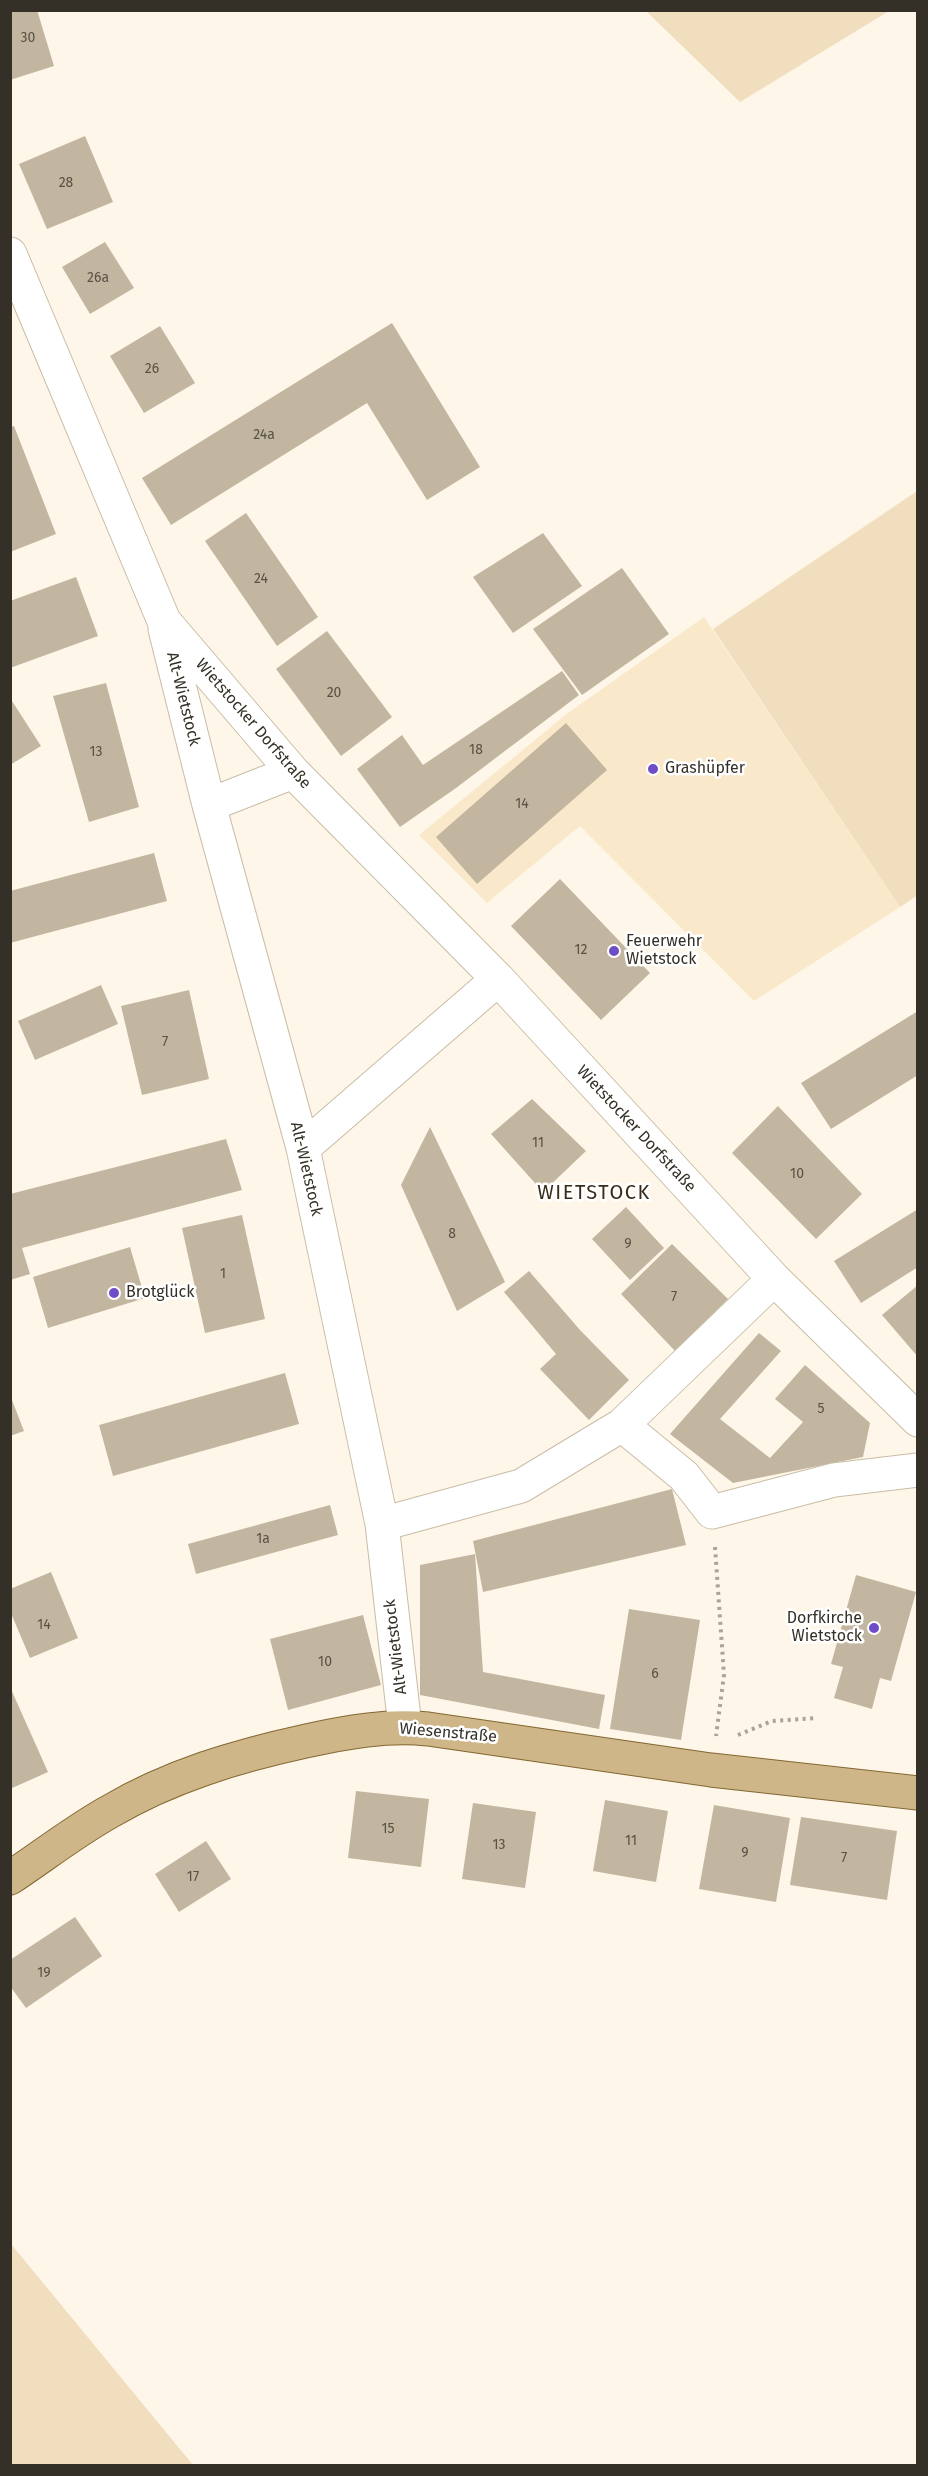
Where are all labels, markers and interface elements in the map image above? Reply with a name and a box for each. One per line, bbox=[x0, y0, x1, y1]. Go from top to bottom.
house number: 30 bbox=[21, 30, 35, 46]
house number: 28 bbox=[59, 175, 73, 191]
house number: 26a bbox=[87, 270, 109, 286]
house number: 26 bbox=[145, 361, 159, 377]
house number: 24a bbox=[253, 427, 275, 443]
house number: 24 bbox=[254, 571, 268, 587]
street label: Alt-Wietstock bbox=[162, 650, 204, 748]
street label: Wietstocker Dorfstraße bbox=[191, 655, 315, 793]
house number: 20 bbox=[327, 685, 341, 701]
house number: 18 bbox=[469, 742, 483, 758]
house number: 13 bbox=[89, 744, 103, 760]
place label: Grashüpfer bbox=[665, 759, 745, 779]
marker: Grashüpfer bbox=[646, 762, 660, 776]
house number: 14 bbox=[515, 796, 529, 812]
place label: Feuerwehr Wietstock bbox=[626, 932, 702, 970]
house number: 12 bbox=[575, 942, 587, 958]
marker: Feuerwehr Wietstock bbox=[607, 944, 621, 958]
house number: 7 bbox=[162, 1034, 168, 1050]
street label: Wietstocker Dorfstraße bbox=[572, 1062, 700, 1196]
street label: Alt-Wietstock bbox=[286, 1120, 326, 1218]
house number: 11 bbox=[532, 1135, 544, 1151]
house number: 10 bbox=[790, 1166, 804, 1182]
district label: WIETSTOCK bbox=[537, 1181, 651, 1205]
house number: 8 bbox=[448, 1226, 456, 1242]
house number: 9 bbox=[624, 1236, 632, 1252]
house number: 1 bbox=[220, 1266, 226, 1282]
place label: Brotglück bbox=[126, 1283, 194, 1303]
marker: Brotglück bbox=[107, 1286, 121, 1300]
house number: 7 bbox=[671, 1289, 677, 1305]
house number: 5 bbox=[817, 1401, 825, 1417]
house number: 1a bbox=[256, 1531, 270, 1547]
street label: Alt-Wietstock bbox=[381, 1598, 411, 1696]
place label: Dorfkirche Wietstock bbox=[787, 1609, 862, 1647]
house number: 14 bbox=[37, 1617, 51, 1633]
marker: Dorfkirche Wietstock bbox=[867, 1621, 881, 1635]
house number: 10 bbox=[318, 1654, 332, 1670]
house number: 6 bbox=[651, 1666, 659, 1682]
street label: Wiesenstraße bbox=[398, 1719, 498, 1747]
house number: 15 bbox=[381, 1821, 395, 1837]
house number: 11 bbox=[625, 1833, 637, 1849]
house number: 13 bbox=[492, 1837, 506, 1853]
house number: 9 bbox=[741, 1845, 749, 1861]
house number: 7 bbox=[841, 1850, 847, 1866]
house number: 17 bbox=[187, 1869, 199, 1885]
house number: 19 bbox=[37, 1965, 51, 1981]

